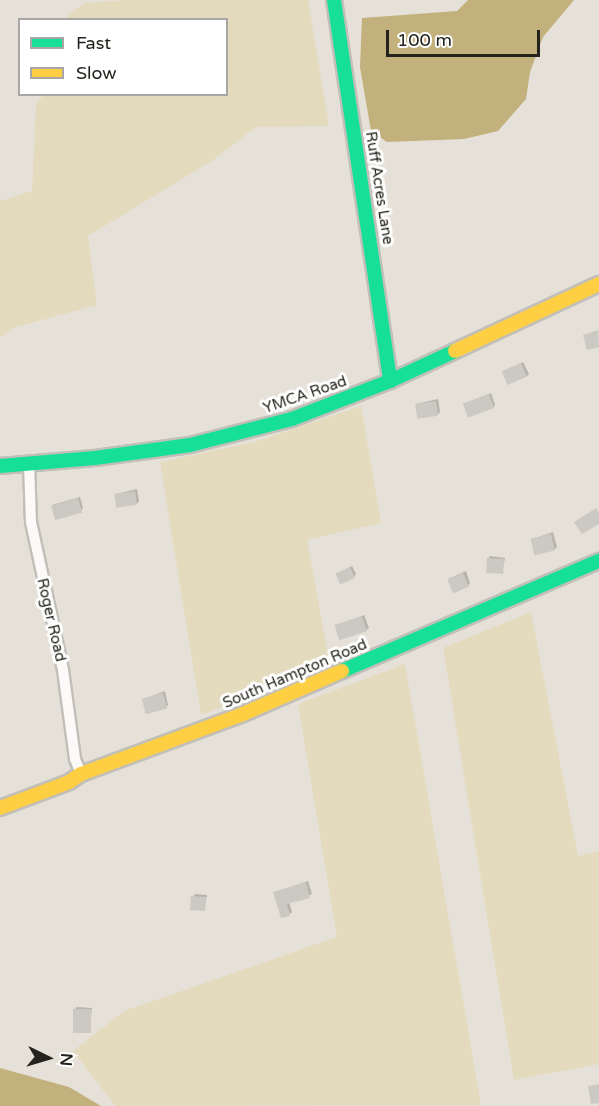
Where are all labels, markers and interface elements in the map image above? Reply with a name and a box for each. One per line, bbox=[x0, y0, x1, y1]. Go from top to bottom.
legend bbox=[18, 18, 228, 96]
scale bar bbox=[389, 18, 544, 56]
text: 100 m bbox=[397, 29, 452, 51]
text: Fast bbox=[76, 32, 111, 54]
text: Slow bbox=[76, 62, 117, 84]
street label: Ruff Acres Lane bbox=[361, 130, 397, 246]
street label: YMCA Road bbox=[261, 372, 349, 418]
street label: Roger Road bbox=[33, 577, 69, 663]
street label: South Hampton Road bbox=[220, 635, 370, 713]
north arrow bbox=[18, 1028, 78, 1088]
text: N bbox=[55, 1052, 76, 1067]

